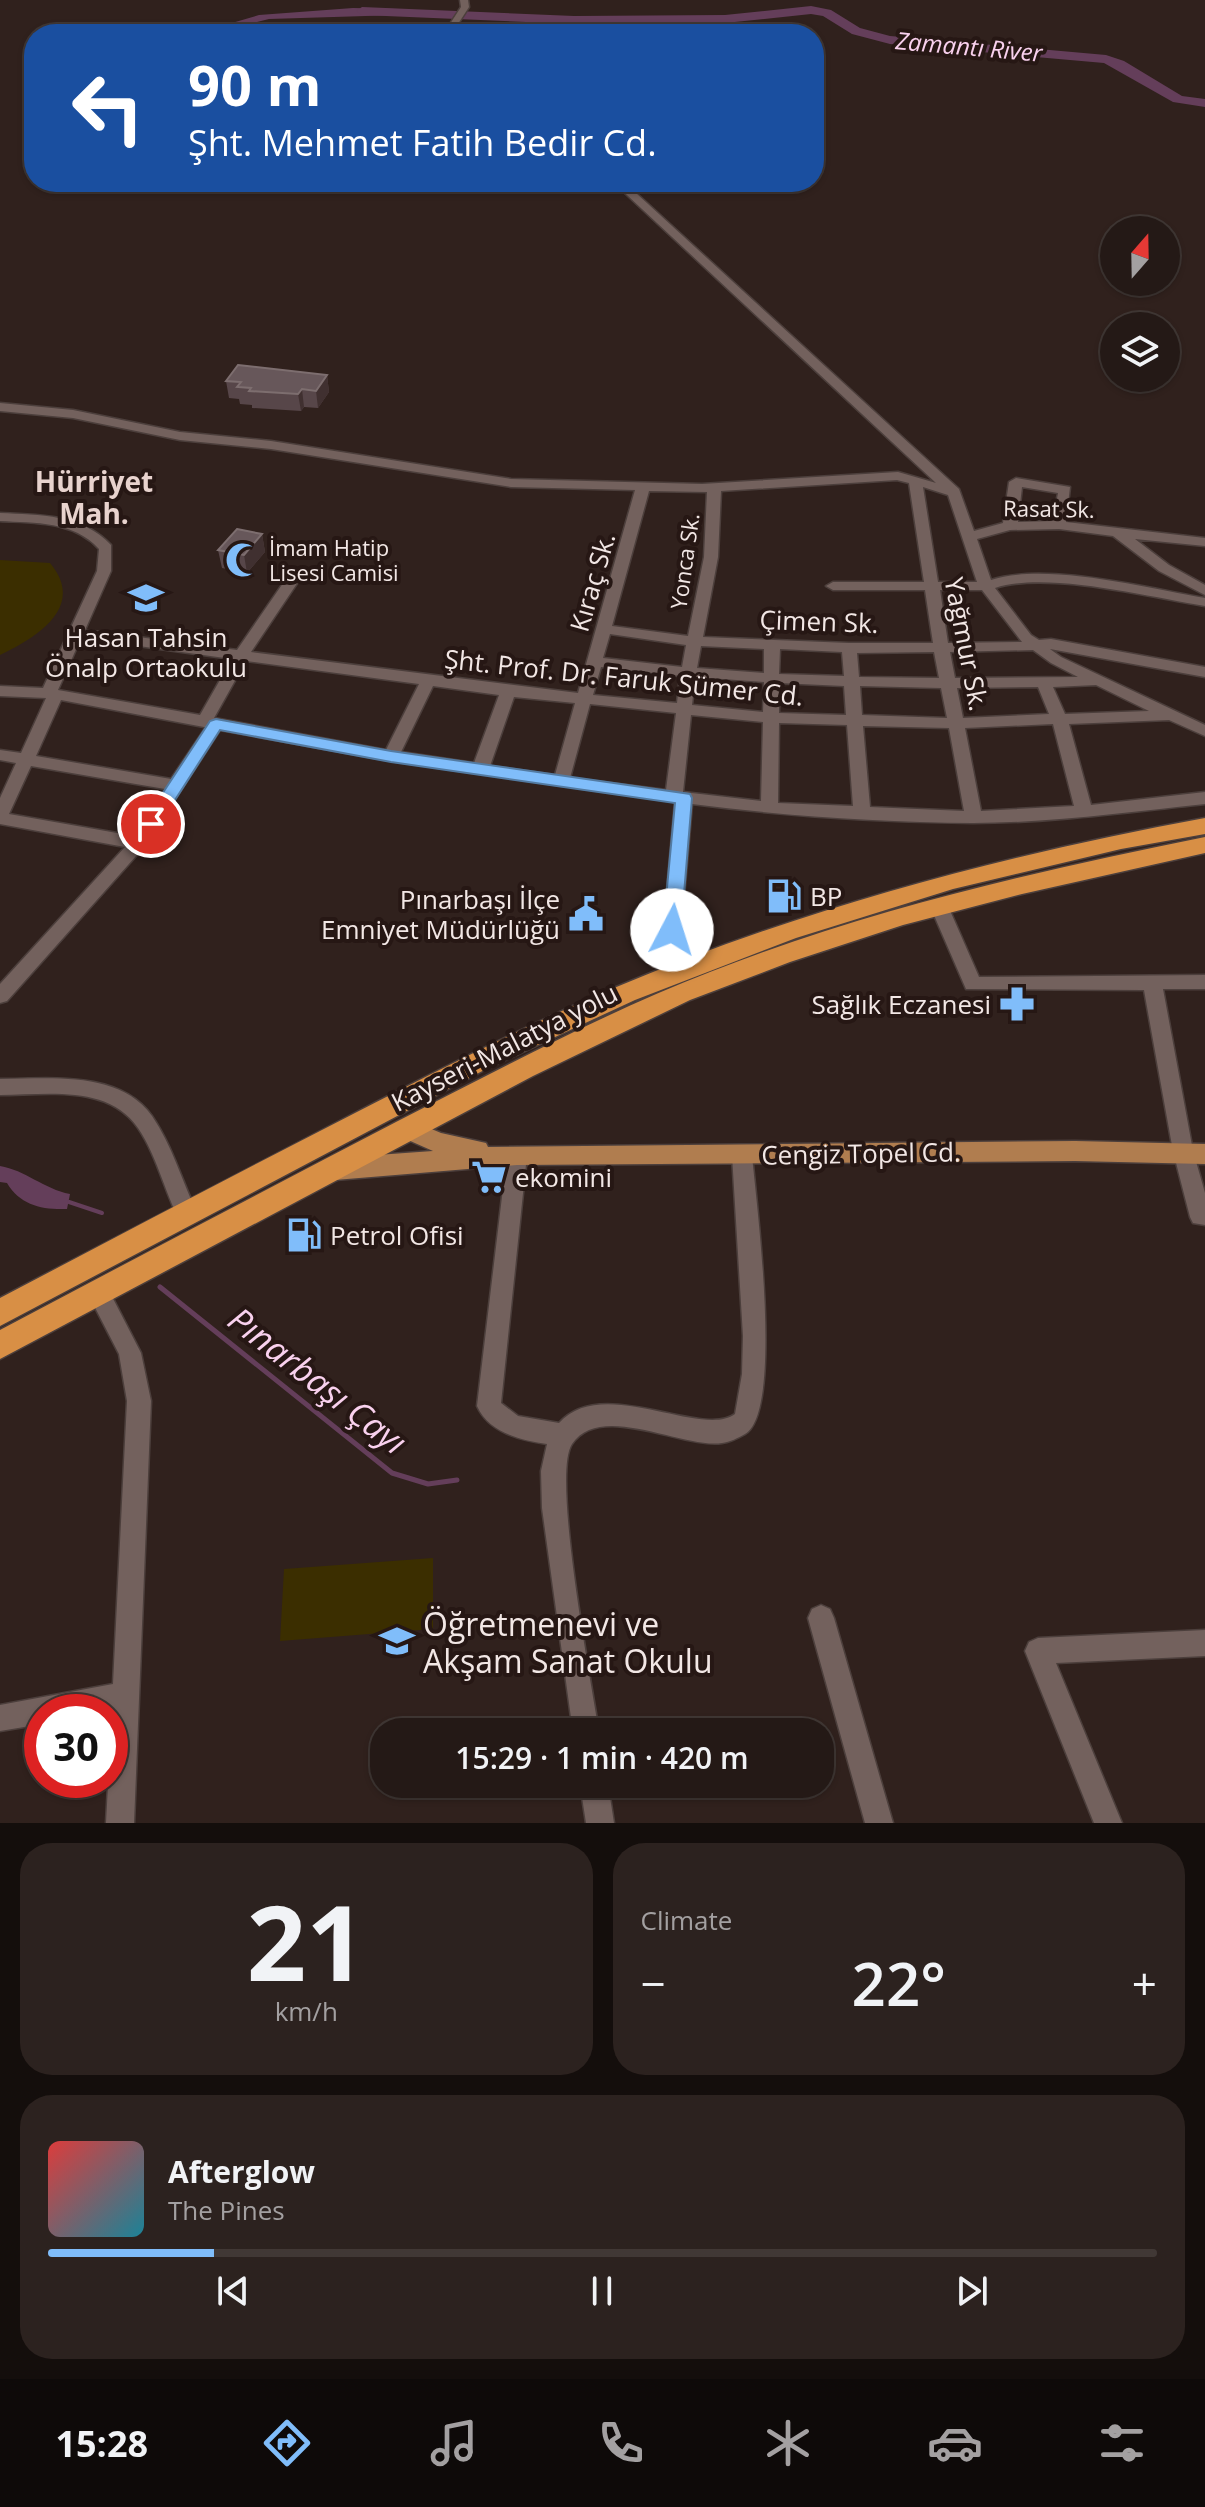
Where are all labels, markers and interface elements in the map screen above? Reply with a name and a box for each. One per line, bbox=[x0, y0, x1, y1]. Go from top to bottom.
water label: Zamantı River bbox=[893, 23, 1045, 69]
text: 90 m bbox=[188, 46, 322, 122]
icon: left bbox=[56, 56, 160, 160]
text: Şht. Mehmet Fatih Bedir Cd. bbox=[188, 118, 657, 167]
north arrow bbox=[1100, 216, 1180, 296]
map controls bbox=[1100, 216, 1180, 392]
button: layers bbox=[1100, 312, 1180, 392]
district label: Hürriyet Mah. bbox=[35, 462, 153, 532]
street label: Rasat Sk. bbox=[1003, 492, 1095, 524]
street label: Yonca Sk. bbox=[662, 511, 706, 611]
street label: Kıraç Sk. bbox=[561, 528, 623, 636]
place label: İmam Hatip Lisesi Camisi bbox=[269, 532, 399, 587]
mosque icon: İmam Hatip Lisesi Camisi bbox=[224, 541, 262, 579]
street label: Yağmur Sk. bbox=[936, 574, 998, 714]
school or university icon: Hasan Tahsin Önalp Ortaokulu bbox=[127, 579, 165, 617]
street label: Çimen Sk. bbox=[759, 601, 879, 641]
place label: Hasan Tahsin Önalp Ortaokulu bbox=[45, 619, 247, 685]
street label: Şht. Prof. Dr. Faruk Sümer Cd. bbox=[443, 640, 805, 714]
pin bbox=[117, 790, 185, 858]
icon: arrive bbox=[129, 802, 173, 846]
fuel station icon: BP bbox=[765, 877, 803, 915]
place label: BP bbox=[810, 878, 842, 914]
place label: Pınarbaşı İlçe Emniyet Müdürlüğü bbox=[321, 881, 560, 947]
position arrow bbox=[630, 888, 714, 972]
public building icon: Pınarbaşı İlçe Emniyet Müdürlüğü bbox=[567, 895, 605, 933]
street label: Kayseri-Malatya yolu bbox=[385, 974, 623, 1120]
pharmacy icon: Sağlık Eczanesi bbox=[998, 985, 1036, 1023]
place label: Sağlık Eczanesi bbox=[812, 986, 991, 1022]
street label: Cengiz Topel Cd. bbox=[761, 1133, 961, 1173]
supermarket icon: ekomini bbox=[470, 1158, 508, 1196]
place label: ekomini bbox=[515, 1159, 612, 1195]
fuel station icon: Petrol Ofisi bbox=[285, 1216, 323, 1254]
place label: Petrol Ofisi bbox=[330, 1217, 464, 1253]
water label: Pınarbaşı Çayı bbox=[219, 1296, 417, 1464]
place label: Öğretmenevi ve Akşam Sanat Okulu bbox=[423, 1602, 713, 1682]
school or university icon: Öğretmenevi ve Akşam Sanat Okulu bbox=[378, 1622, 416, 1660]
speed limit sign: 30 bbox=[24, 1694, 128, 1798]
text: 15:29 · 1 min · 420 m bbox=[455, 1737, 749, 1778]
text: 21 bbox=[247, 1870, 366, 2011]
text: Climate bbox=[641, 1902, 732, 1938]
text: 22° bbox=[852, 1942, 946, 2024]
text: − bbox=[641, 1953, 666, 2013]
text: + bbox=[1132, 1953, 1157, 2013]
text: km/h bbox=[275, 1993, 338, 2029]
text: Afterglow bbox=[168, 2151, 315, 2192]
text: The Pines bbox=[168, 2192, 285, 2228]
icon: previous bbox=[211, 2269, 255, 2313]
icon: pause bbox=[580, 2269, 624, 2313]
icon: next bbox=[950, 2269, 994, 2313]
icon: directions bbox=[259, 2415, 315, 2471]
icon: music bbox=[426, 2415, 482, 2471]
icon: phone bbox=[593, 2415, 649, 2471]
icon: climate bbox=[760, 2415, 816, 2471]
icon: car bbox=[927, 2415, 983, 2471]
icon: filters bbox=[1094, 2415, 1150, 2471]
text: 15:28 bbox=[55, 2419, 148, 2468]

